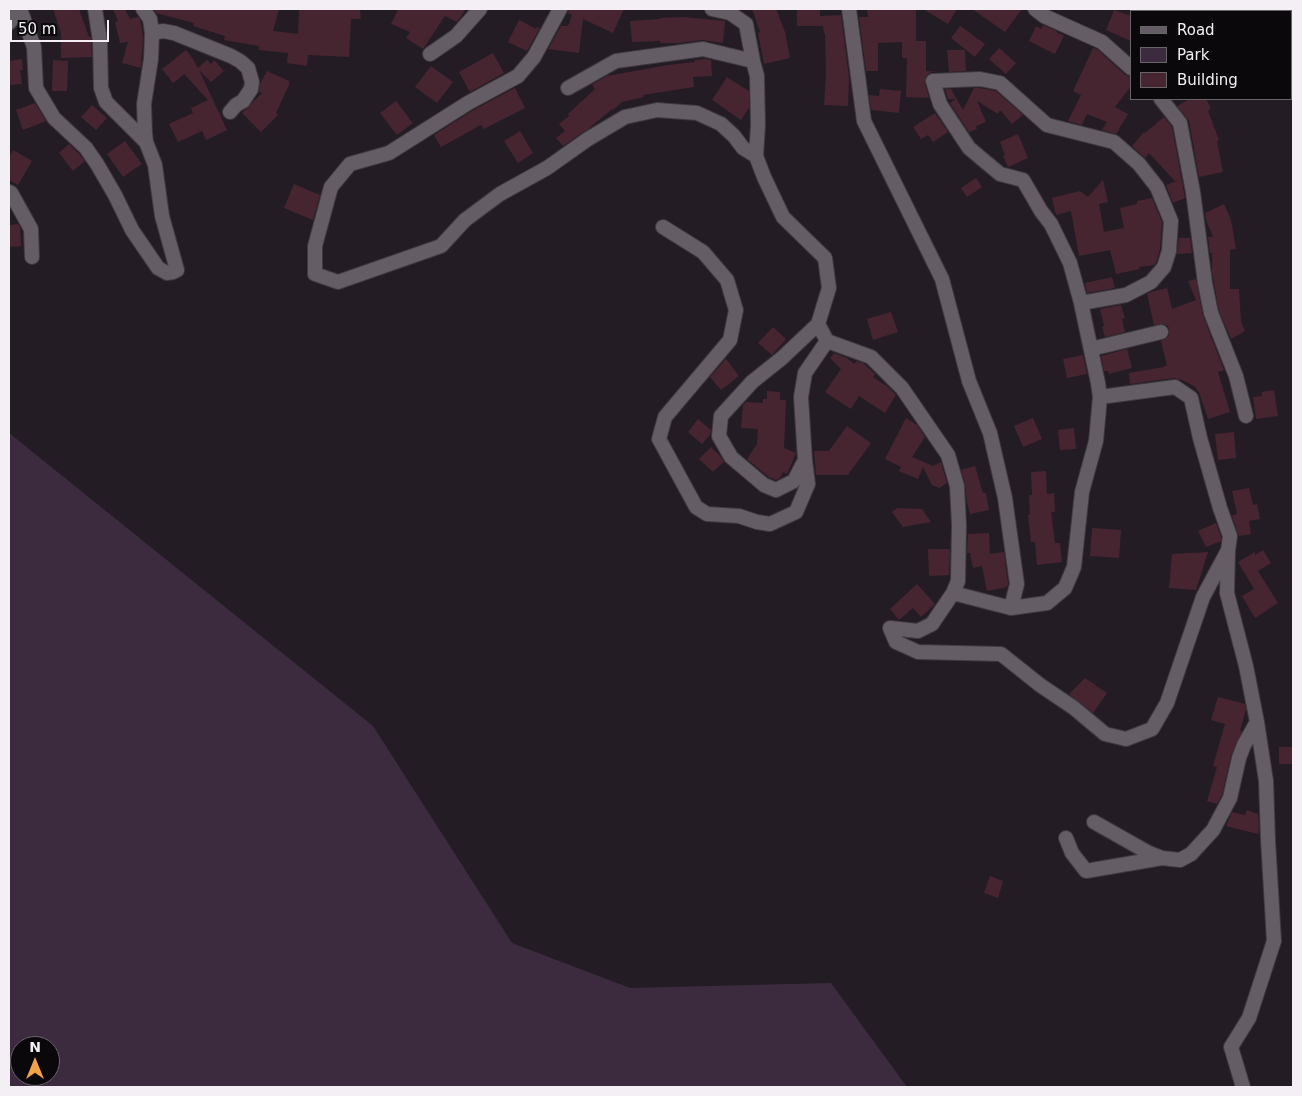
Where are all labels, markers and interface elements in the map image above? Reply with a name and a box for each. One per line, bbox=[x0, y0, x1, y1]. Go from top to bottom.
scale bar bbox=[12, 10, 111, 42]
legend bbox=[1130, 10, 1292, 100]
text: 50 m bbox=[18, 20, 56, 38]
text: Road bbox=[1177, 21, 1215, 39]
text: Park bbox=[1177, 46, 1209, 64]
text: Building bbox=[1177, 71, 1238, 89]
north arrow bbox=[10, 1036, 60, 1086]
text: N bbox=[29, 1039, 41, 1055]

